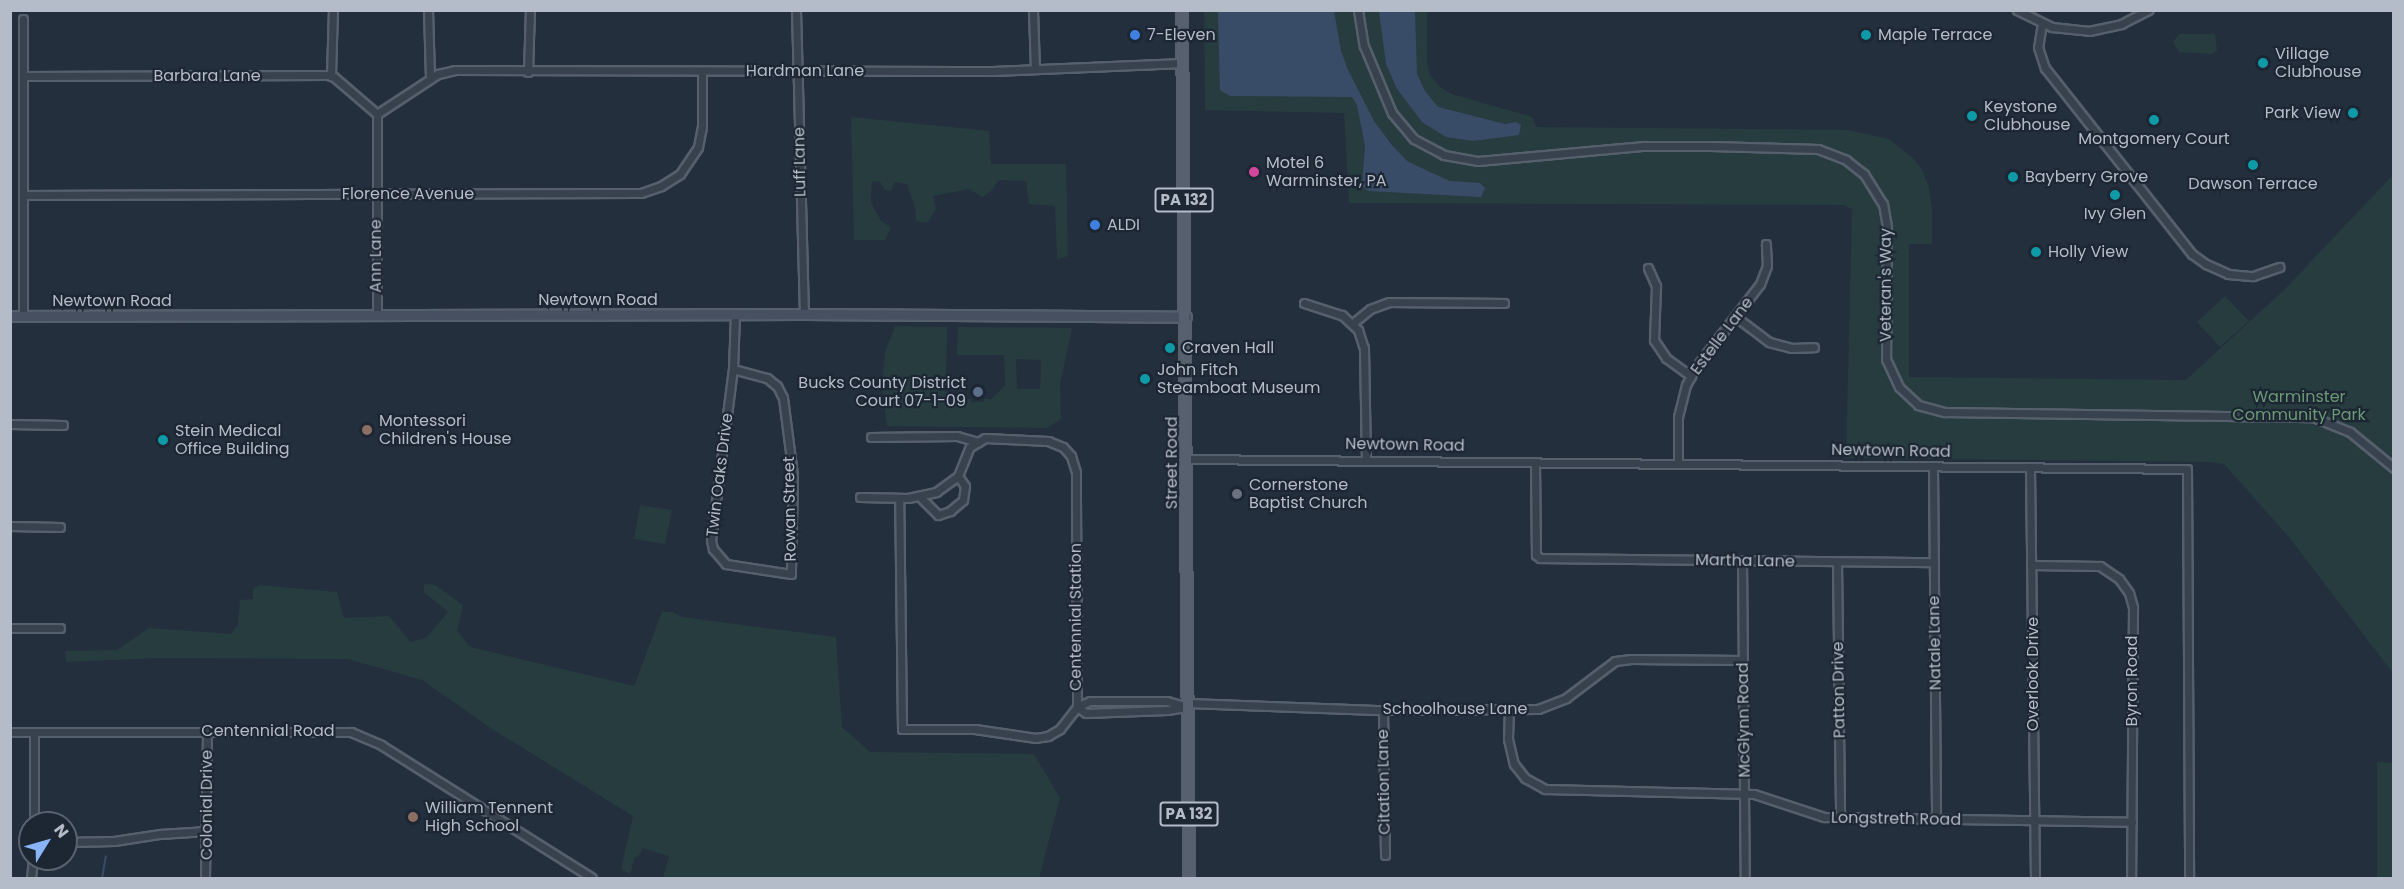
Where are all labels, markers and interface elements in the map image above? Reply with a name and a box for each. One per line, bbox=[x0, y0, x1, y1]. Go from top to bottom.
place label: 7-Eleven bbox=[1147, 25, 1216, 45]
place label: Maple Terrace bbox=[1878, 25, 1992, 45]
marker: 7-Eleven bbox=[1128, 28, 1142, 42]
marker: Maple Terrace bbox=[1859, 28, 1873, 42]
place label: Village Clubhouse bbox=[2275, 44, 2361, 82]
marker: Village Clubhouse bbox=[2256, 56, 2270, 70]
street label: Hardman Lane bbox=[746, 61, 864, 81]
street label: Barbara Lane bbox=[153, 66, 261, 86]
place label: Keystone Clubhouse bbox=[1984, 97, 2070, 135]
place label: Park View bbox=[2265, 103, 2341, 123]
marker: Park View bbox=[2346, 106, 2360, 120]
marker: Keystone Clubhouse bbox=[1965, 109, 1979, 123]
marker: Montgomery Court bbox=[2147, 113, 2161, 127]
street label: Luff Lane bbox=[790, 127, 810, 197]
place label: Montgomery Court bbox=[2078, 129, 2230, 149]
place label: Motel 6 Warminster, PA bbox=[1266, 153, 1387, 191]
marker: Dawson Terrace bbox=[2246, 158, 2260, 172]
marker: Motel 6 Warminster, PA bbox=[1247, 165, 1261, 179]
place label: Bayberry Grove bbox=[2025, 167, 2148, 187]
marker: Bayberry Grove bbox=[2006, 170, 2020, 184]
place label: Dawson Terrace bbox=[2188, 174, 2318, 194]
street label: Florence Avenue bbox=[342, 184, 474, 204]
road number: PA 132 bbox=[1154, 188, 1214, 212]
marker: Ivy Glen bbox=[2108, 188, 2122, 202]
place label: Ivy Glen bbox=[2084, 204, 2146, 224]
place label: ALDI bbox=[1107, 215, 1140, 235]
marker: ALDI bbox=[1088, 218, 1102, 232]
street label: Ann Lane bbox=[366, 219, 386, 293]
street label: Veteran's Way bbox=[1876, 228, 1896, 342]
place label: Holly View bbox=[2048, 242, 2128, 262]
marker: Holly View bbox=[2029, 245, 2043, 259]
street label: Newtown Road bbox=[538, 290, 658, 310]
street label: Newtown Road bbox=[52, 291, 172, 311]
street label: Estelle Lane bbox=[1687, 293, 1757, 379]
place label: Craven Hall bbox=[1182, 338, 1274, 358]
marker: Craven Hall bbox=[1163, 341, 1177, 355]
place label: John Fitch Steamboat Museum bbox=[1157, 360, 1320, 398]
marker: John Fitch Steamboat Museum bbox=[1138, 372, 1152, 386]
place label: Bucks County District Court 07-1-09 bbox=[798, 373, 966, 411]
marker: Bucks County District Court 07-1-09 bbox=[971, 385, 985, 399]
park label: Warminster Community Park bbox=[2232, 387, 2366, 425]
place label: Montessori Children's House bbox=[379, 411, 511, 449]
street label: Twin Oaks Drive bbox=[703, 412, 737, 538]
street label: Street Road bbox=[1162, 417, 1182, 509]
place label: Stein Medical Office Building bbox=[175, 421, 290, 459]
marker: Montessori Children's House bbox=[360, 423, 374, 437]
marker: Stein Medical Office Building bbox=[156, 433, 170, 447]
street label: Newtown Road bbox=[1345, 434, 1465, 456]
street label: Newtown Road bbox=[1831, 440, 1951, 462]
street label: Rowan Street bbox=[779, 456, 801, 562]
place label: Cornerstone Baptist Church bbox=[1249, 475, 1367, 513]
marker: Cornerstone Baptist Church bbox=[1230, 487, 1244, 501]
street label: Centennial Station bbox=[1066, 543, 1086, 691]
street label: Martha Lane bbox=[1695, 551, 1795, 571]
street label: Natale Lane bbox=[1925, 595, 1945, 691]
street label: Overlook Drive bbox=[2023, 617, 2043, 731]
street label: Byron Road bbox=[2122, 635, 2142, 727]
street label: Patton Drive bbox=[1829, 642, 1849, 738]
street label: McGlynn Road bbox=[1733, 662, 1755, 778]
street label: Schoolhouse Lane bbox=[1383, 699, 1527, 719]
street label: Centennial Road bbox=[201, 721, 335, 741]
street label: Citation Lane bbox=[1373, 729, 1395, 835]
street label: Colonial Drive bbox=[197, 750, 217, 860]
place label: William Tennent High School bbox=[425, 798, 553, 836]
road number: PA 132 bbox=[1159, 802, 1219, 826]
street label: Longstreth Road bbox=[1831, 808, 1961, 830]
marker: William Tennent High School bbox=[406, 810, 420, 824]
north arrow bbox=[18, 811, 78, 871]
text: N bbox=[48, 819, 74, 843]

